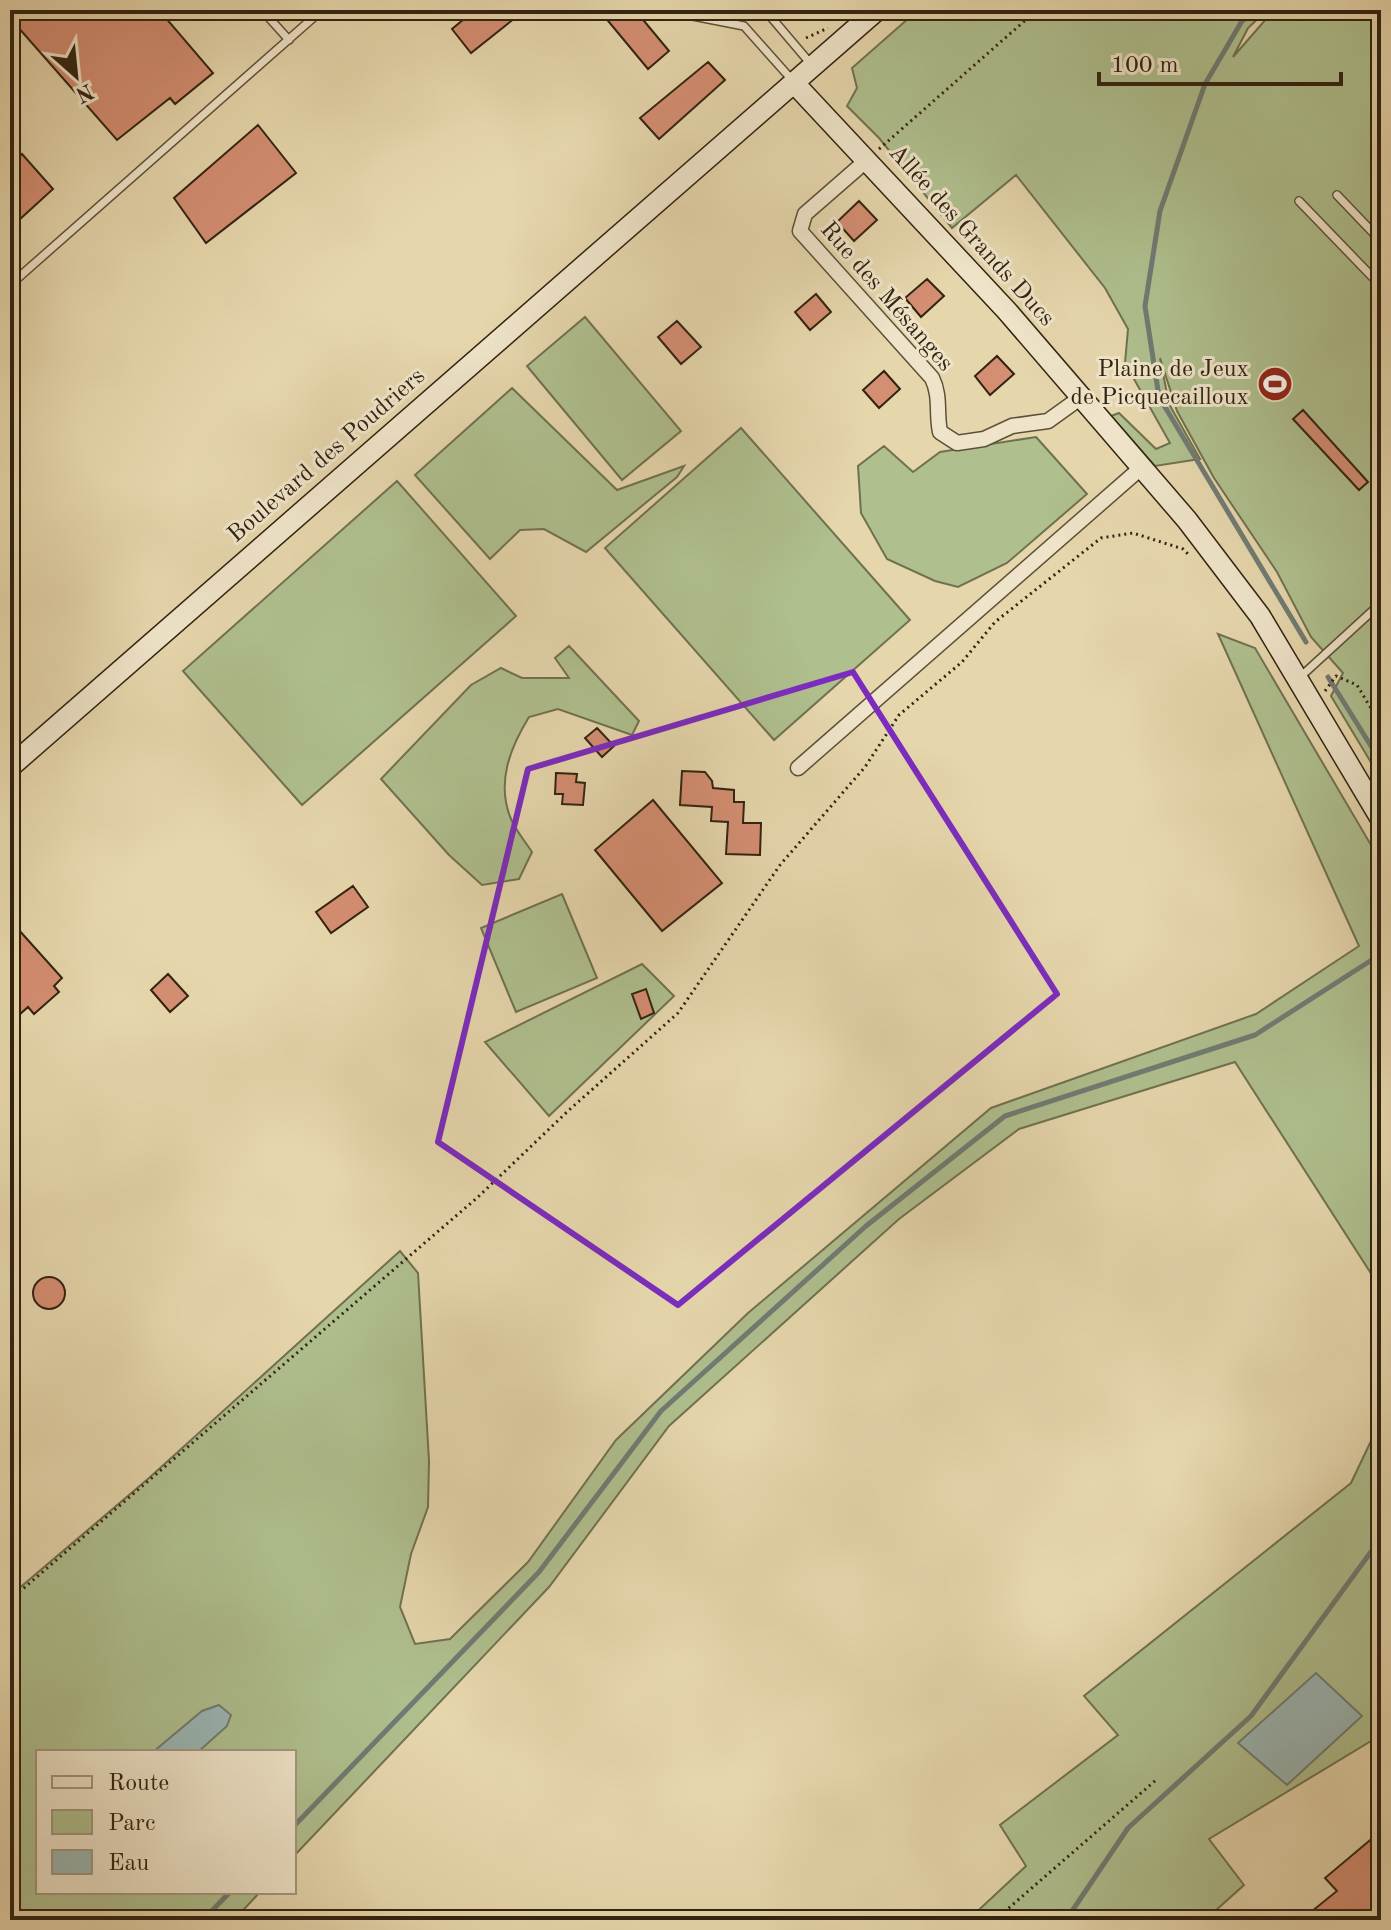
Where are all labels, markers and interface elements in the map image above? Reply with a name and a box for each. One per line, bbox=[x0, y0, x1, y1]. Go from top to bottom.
north arrow bbox=[36, 36, 116, 116]
scale bar bbox=[1099, 36, 1341, 86]
text: 100 m bbox=[1111, 54, 1179, 78]
text: N bbox=[72, 78, 97, 106]
street label: Allée des Grands Ducs bbox=[884, 141, 1058, 331]
street label: Rue des Mésanges bbox=[815, 218, 957, 376]
place label: Plaine de Jeux de Picquecailloux bbox=[1071, 358, 1249, 410]
street label: Boulevard des Poudriers bbox=[224, 364, 430, 548]
sports icon: Plaine de Jeux de Picquecailloux bbox=[1256, 365, 1294, 403]
legend bbox=[36, 1750, 296, 1894]
text: Route bbox=[108, 1772, 169, 1796]
text: Parc bbox=[108, 1812, 155, 1836]
text: Eau bbox=[108, 1852, 149, 1876]

